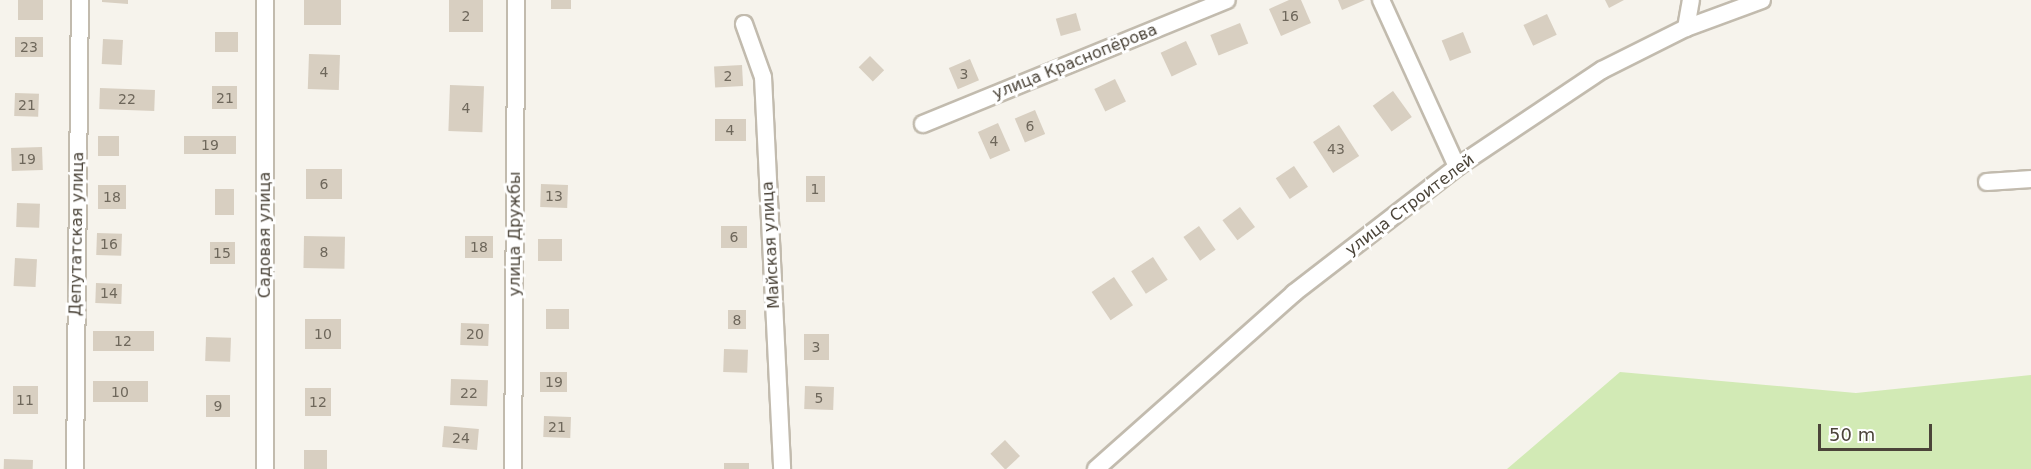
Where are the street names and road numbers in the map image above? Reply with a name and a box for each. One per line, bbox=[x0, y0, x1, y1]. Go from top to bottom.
street label: улица Краснопёрова bbox=[990, 20, 1160, 104]
street label: улица Строителей bbox=[1342, 150, 1478, 260]
street label: Депутатская улица bbox=[66, 152, 88, 316]
street label: Садовая улица bbox=[255, 172, 275, 298]
street label: улица Дружбы bbox=[505, 172, 525, 296]
street label: Майская улица bbox=[758, 181, 784, 309]

